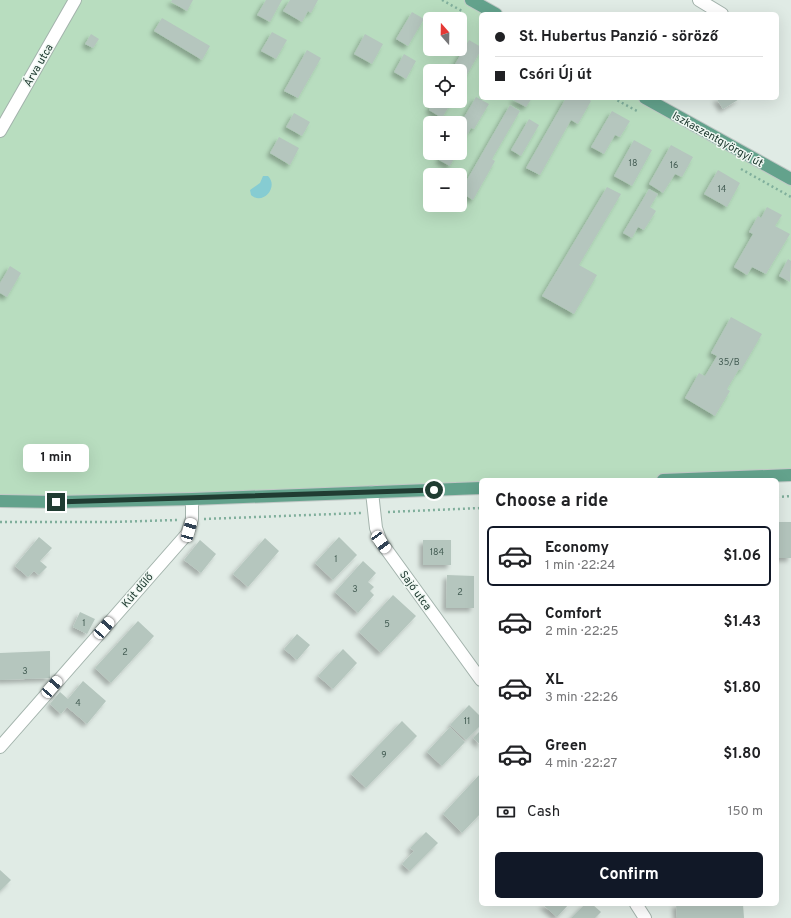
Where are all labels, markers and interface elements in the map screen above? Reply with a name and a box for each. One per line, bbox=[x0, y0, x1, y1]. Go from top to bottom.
north arrow bbox=[423, 12, 467, 56]
map controls bbox=[423, 12, 467, 212]
text: St. Hubertus Panzió - söröző bbox=[519, 28, 718, 47]
street label: Árva utca bbox=[20, 41, 57, 89]
button: locate bbox=[423, 64, 467, 108]
text: Csóri Új út bbox=[519, 66, 592, 85]
street label: Iszkaszentgyörgyi út bbox=[670, 109, 765, 171]
button: + bbox=[423, 116, 467, 160]
house number: 18 bbox=[629, 158, 637, 169]
house number: 16 bbox=[670, 160, 678, 171]
button: − bbox=[423, 168, 467, 212]
house number: 14 bbox=[718, 184, 727, 195]
house number: 35/B bbox=[718, 357, 740, 368]
callout: 1 min bbox=[23, 444, 89, 472]
text: 1 min bbox=[40, 450, 72, 466]
route start bbox=[425, 481, 443, 499]
text: Choose a ride bbox=[495, 490, 608, 513]
route end bbox=[47, 493, 65, 511]
car bbox=[180, 517, 198, 543]
car bbox=[369, 529, 393, 555]
icon: car bbox=[497, 538, 533, 574]
text: Economy bbox=[545, 539, 609, 558]
house number: 184 bbox=[430, 547, 445, 558]
text: $1.06 bbox=[723, 547, 761, 566]
house number: 1 bbox=[334, 554, 338, 565]
text: 1 min · 22:24 bbox=[545, 558, 615, 574]
street label: Sajó utca bbox=[396, 568, 434, 613]
street label: Kút dűlő bbox=[119, 570, 157, 611]
house number: 3 bbox=[352, 584, 358, 595]
house number: 2 bbox=[457, 587, 463, 598]
icon: car bbox=[497, 604, 533, 640]
text: Comfort bbox=[545, 605, 602, 624]
text: $1.43 bbox=[724, 613, 761, 632]
car bbox=[92, 615, 116, 641]
house number: 1 bbox=[82, 618, 86, 629]
house number: 5 bbox=[384, 619, 390, 630]
text: 2 min · 22:25 bbox=[545, 624, 619, 640]
house number: 2 bbox=[122, 647, 128, 658]
house number: 3 bbox=[22, 666, 28, 677]
icon: car bbox=[497, 670, 533, 706]
text: XL bbox=[545, 671, 563, 690]
car bbox=[40, 674, 64, 700]
text: $1.80 bbox=[723, 679, 761, 698]
text: 3 min · 22:26 bbox=[545, 690, 618, 706]
house number: 4 bbox=[75, 698, 81, 709]
house number: 11 bbox=[464, 716, 470, 727]
icon: car bbox=[497, 736, 533, 772]
text: Green bbox=[545, 737, 587, 756]
text: $1.80 bbox=[723, 745, 761, 764]
house number: 9 bbox=[381, 750, 387, 761]
text: 4 min · 22:27 bbox=[545, 756, 617, 772]
icon: cash bbox=[495, 801, 517, 823]
text: Cash bbox=[527, 803, 560, 822]
text: 150 m bbox=[728, 804, 763, 820]
button: Confirm bbox=[495, 852, 763, 898]

